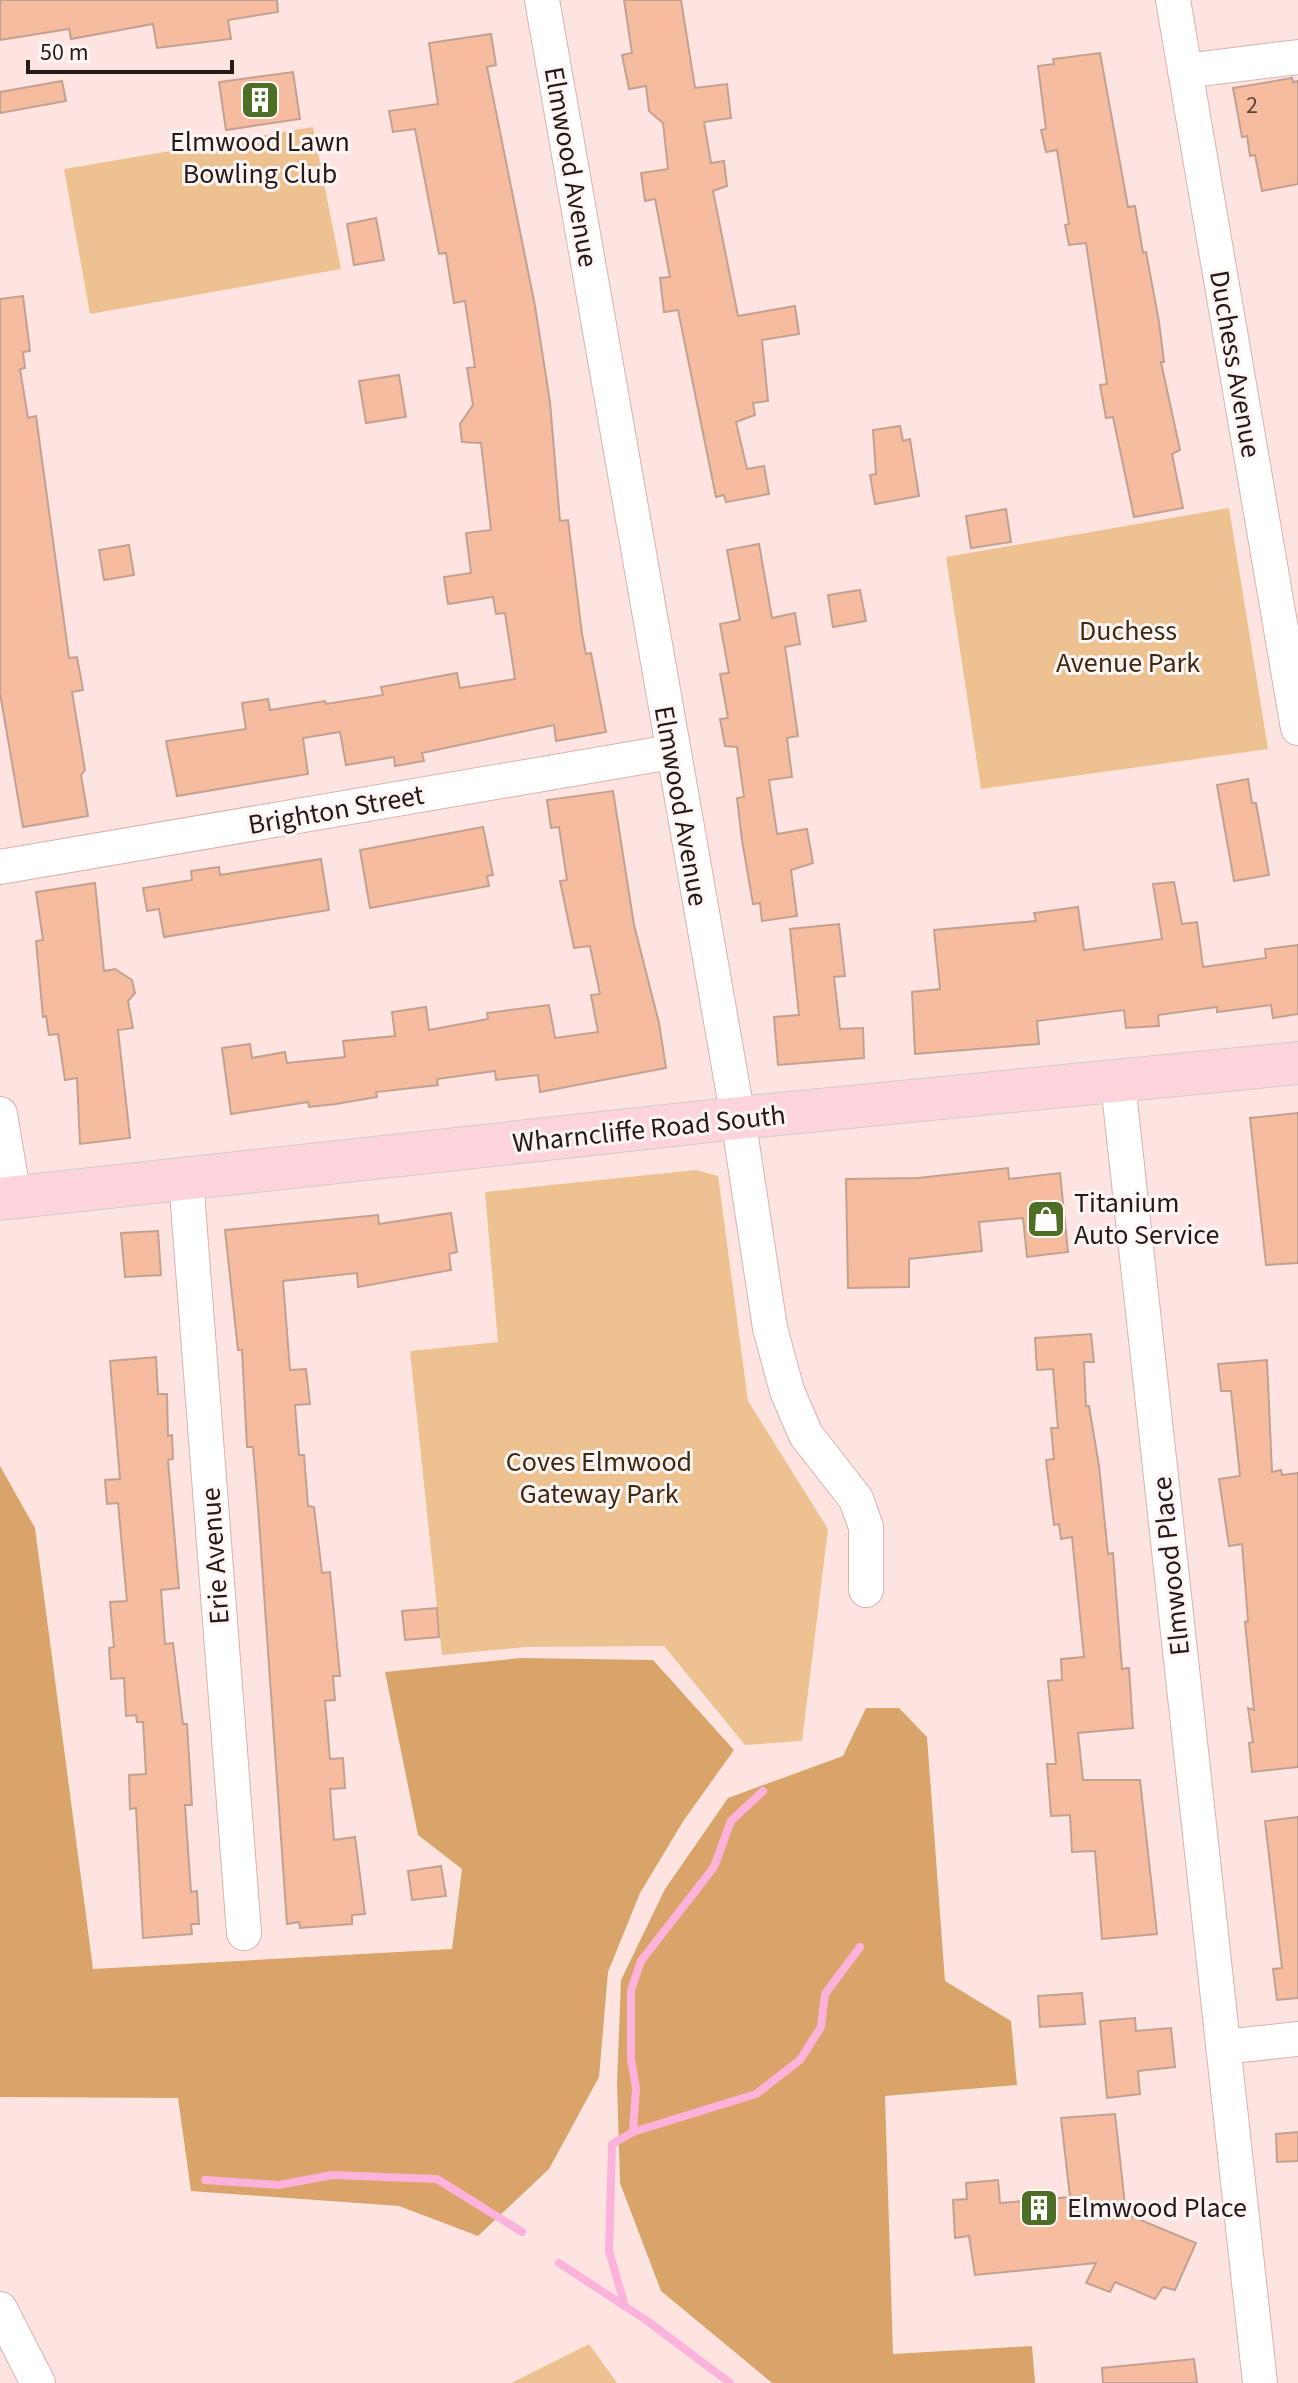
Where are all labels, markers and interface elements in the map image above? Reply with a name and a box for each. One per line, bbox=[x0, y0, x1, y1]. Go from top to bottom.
scale bar bbox=[28, 24, 232, 74]
text: 50 m bbox=[40, 35, 89, 70]
street label: Elmwood Avenue bbox=[534, 64, 608, 270]
building icon: Elmwood Lawn Bowling Club bbox=[239, 79, 281, 121]
house number: 2 bbox=[1246, 88, 1258, 123]
place label: Elmwood Lawn Bowling Club bbox=[170, 122, 350, 194]
street label: Duchess Avenue bbox=[1199, 267, 1271, 461]
park label: Duchess Avenue Park bbox=[1056, 611, 1200, 683]
street label: Elmwood Avenue bbox=[644, 703, 718, 909]
street label: Brighton Street bbox=[245, 775, 428, 845]
street label: Wharncliffe Road South bbox=[511, 1095, 787, 1163]
place label: Titanium Auto Service bbox=[1074, 1183, 1219, 1255]
shop icon: Titanium Auto Service bbox=[1025, 1198, 1067, 1240]
park label: Coves Elmwood Gateway Park bbox=[506, 1442, 692, 1514]
street label: Elmwood Place bbox=[1142, 1475, 1200, 1657]
street label: Erie Avenue bbox=[190, 1486, 240, 1626]
building icon: Elmwood Place bbox=[1018, 2187, 1060, 2229]
place label: Elmwood Place bbox=[1067, 2188, 1247, 2228]

